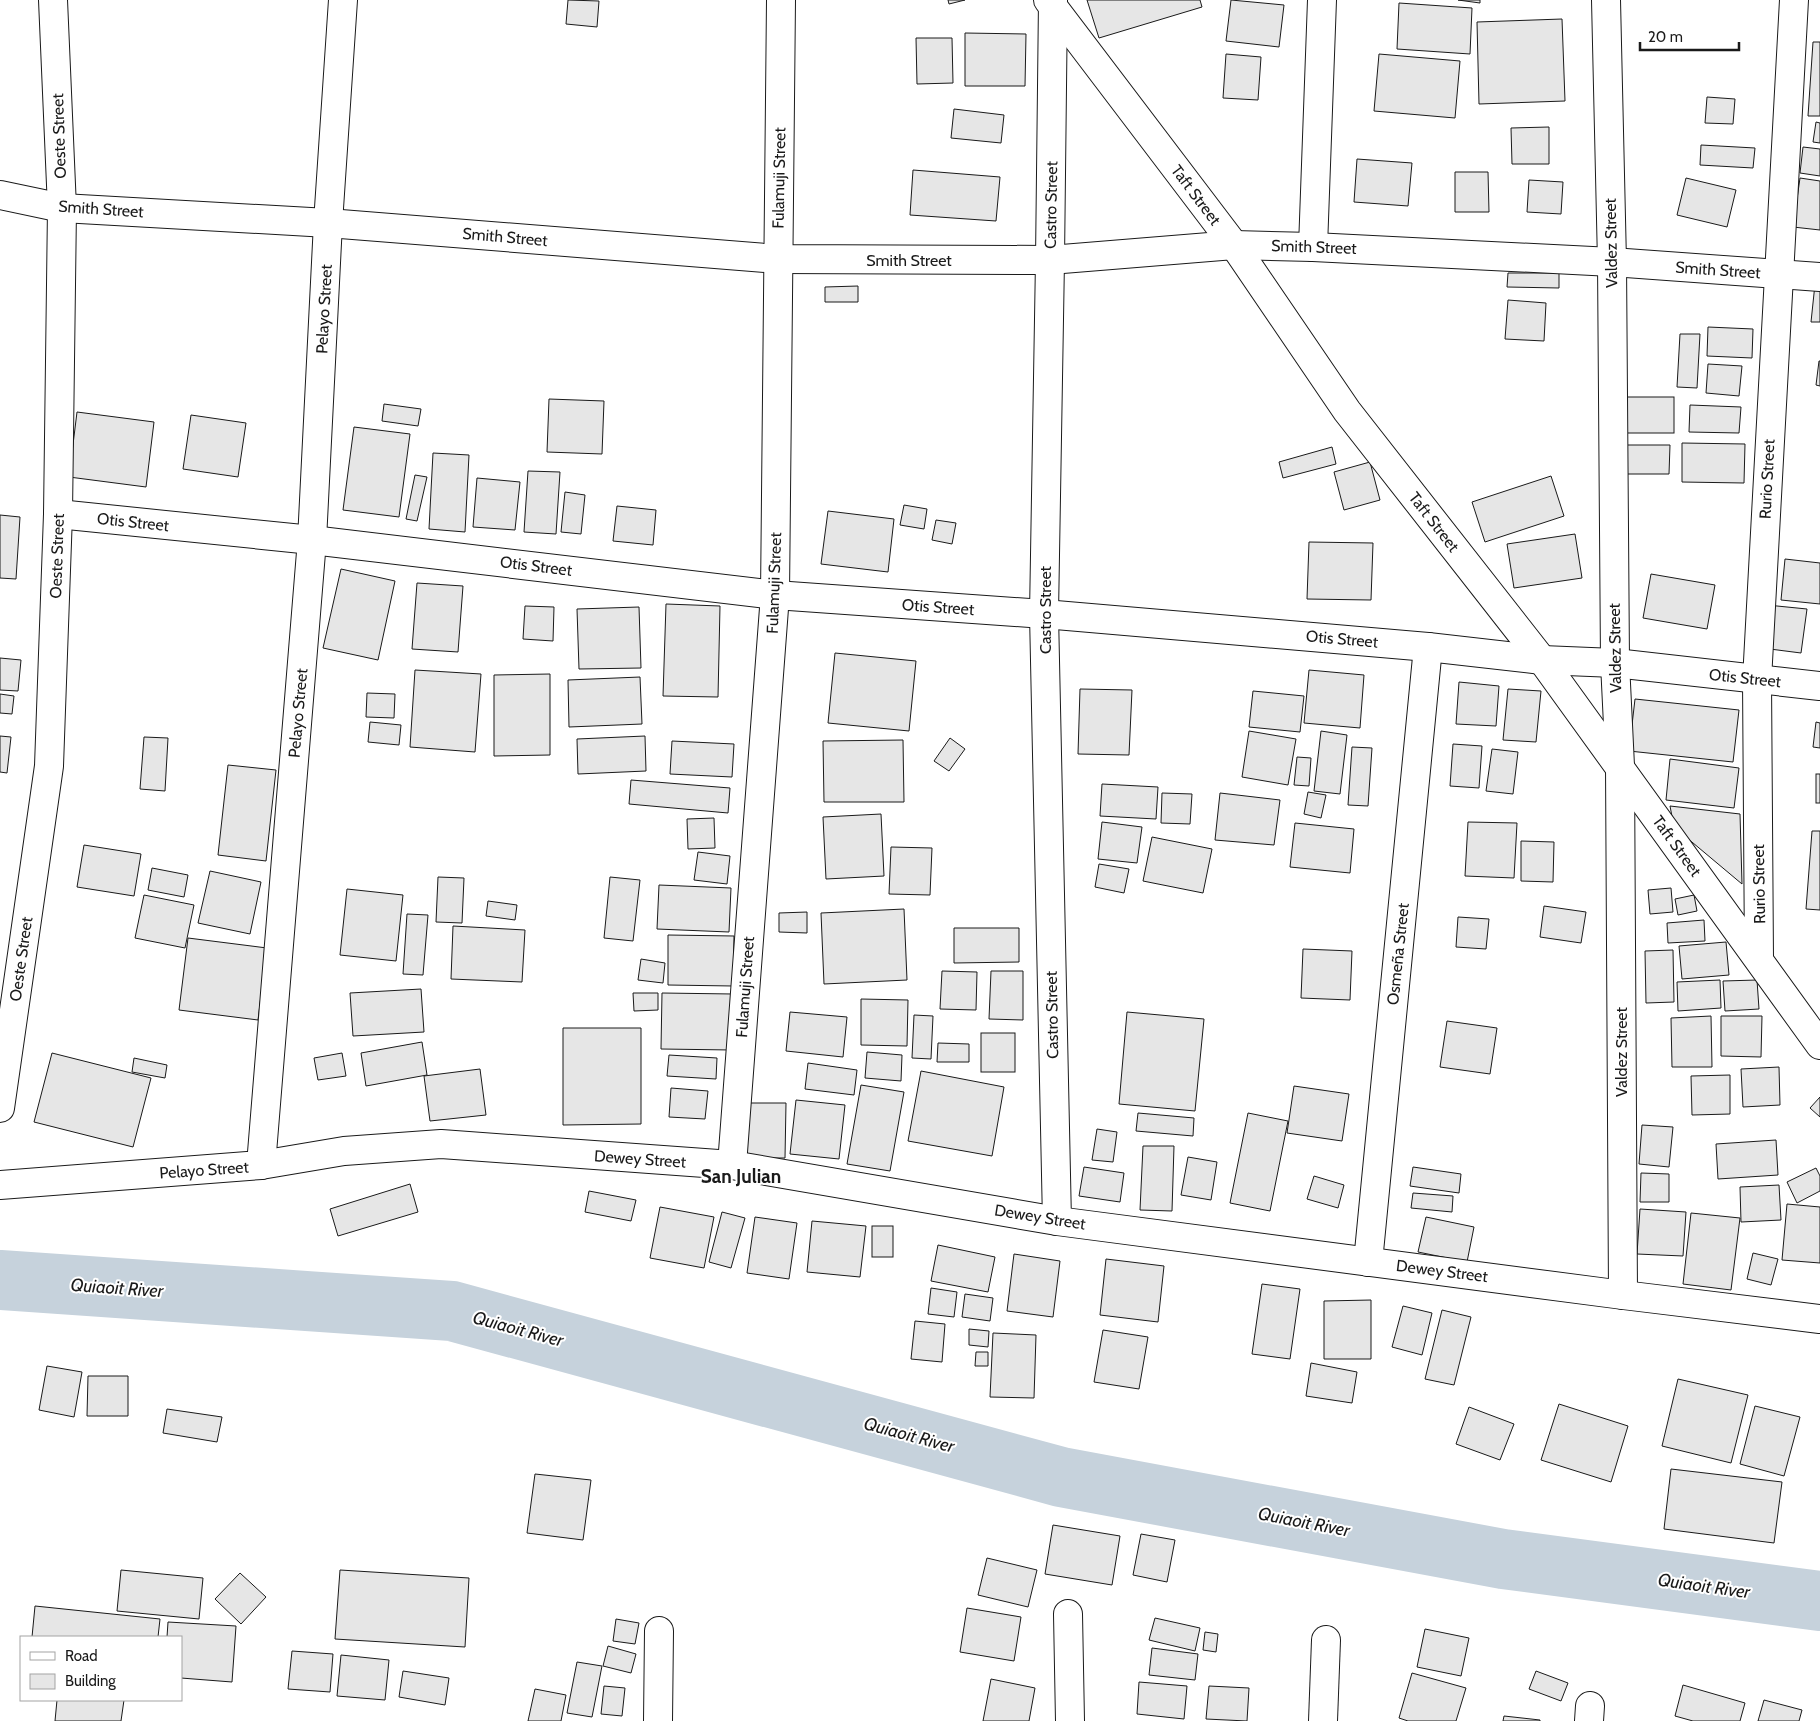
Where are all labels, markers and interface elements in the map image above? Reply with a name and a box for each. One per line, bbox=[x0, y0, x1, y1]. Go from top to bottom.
scale bar bbox=[1640, 20, 1739, 52]
text: 20 m bbox=[1648, 28, 1683, 46]
street label: Oeste Street bbox=[48, 92, 70, 179]
street label: Fulamuji Street bbox=[769, 126, 789, 229]
street label: Castro Street bbox=[1041, 160, 1061, 249]
street label: Taft Street bbox=[1167, 161, 1225, 229]
street label: Smith Street bbox=[58, 197, 145, 221]
street label: Valdez Street bbox=[1601, 197, 1621, 288]
street label: Smith Street bbox=[462, 224, 549, 250]
street label: Smith Street bbox=[1271, 236, 1358, 258]
street label: Smith Street bbox=[866, 251, 952, 270]
street label: Smith Street bbox=[1675, 258, 1762, 282]
street label: Pelayo Street bbox=[312, 263, 336, 354]
street label: Rurio Street bbox=[1755, 438, 1779, 519]
street label: Taft Street bbox=[1405, 488, 1464, 556]
street label: Otis Street bbox=[96, 509, 171, 535]
street label: Oeste Street bbox=[46, 512, 68, 599]
street label: Fulamuji Street bbox=[763, 531, 785, 634]
street label: Otis Street bbox=[499, 552, 574, 580]
street label: Castro Street bbox=[1036, 565, 1055, 654]
street label: Otis Street bbox=[901, 595, 975, 619]
street label: Valdez Street bbox=[1605, 602, 1625, 693]
street label: Otis Street bbox=[1305, 626, 1380, 652]
street label: Otis Street bbox=[1708, 665, 1783, 691]
street label: Pelayo Street bbox=[285, 667, 311, 759]
street label: Taft Street bbox=[1649, 812, 1706, 881]
street label: Rurio Street bbox=[1749, 843, 1769, 924]
street label: Osmeña Street bbox=[1383, 901, 1413, 1006]
street label: Oeste Street bbox=[6, 915, 36, 1003]
street label: Fulamuji Street bbox=[732, 935, 758, 1038]
street label: Castro Street bbox=[1042, 970, 1062, 1059]
street label: Valdez Street bbox=[1612, 1006, 1631, 1097]
street label: Dewey Street bbox=[593, 1146, 687, 1172]
street label: Pelayo Street bbox=[159, 1157, 250, 1183]
district label: San Julian bbox=[701, 1165, 781, 1188]
street label: Dewey Street bbox=[993, 1200, 1088, 1234]
street label: Dewey Street bbox=[1395, 1256, 1489, 1286]
water label: Quiaoit River bbox=[70, 1274, 165, 1302]
water label: Quiaoit River bbox=[470, 1306, 567, 1352]
water label: Quiaoit River bbox=[861, 1412, 958, 1458]
water label: Quiaoit River bbox=[1256, 1502, 1353, 1542]
water label: Quiaoit River bbox=[1657, 1569, 1753, 1604]
legend bbox=[20, 1636, 182, 1701]
text: Road bbox=[65, 1647, 98, 1665]
text: Building bbox=[65, 1672, 116, 1690]

